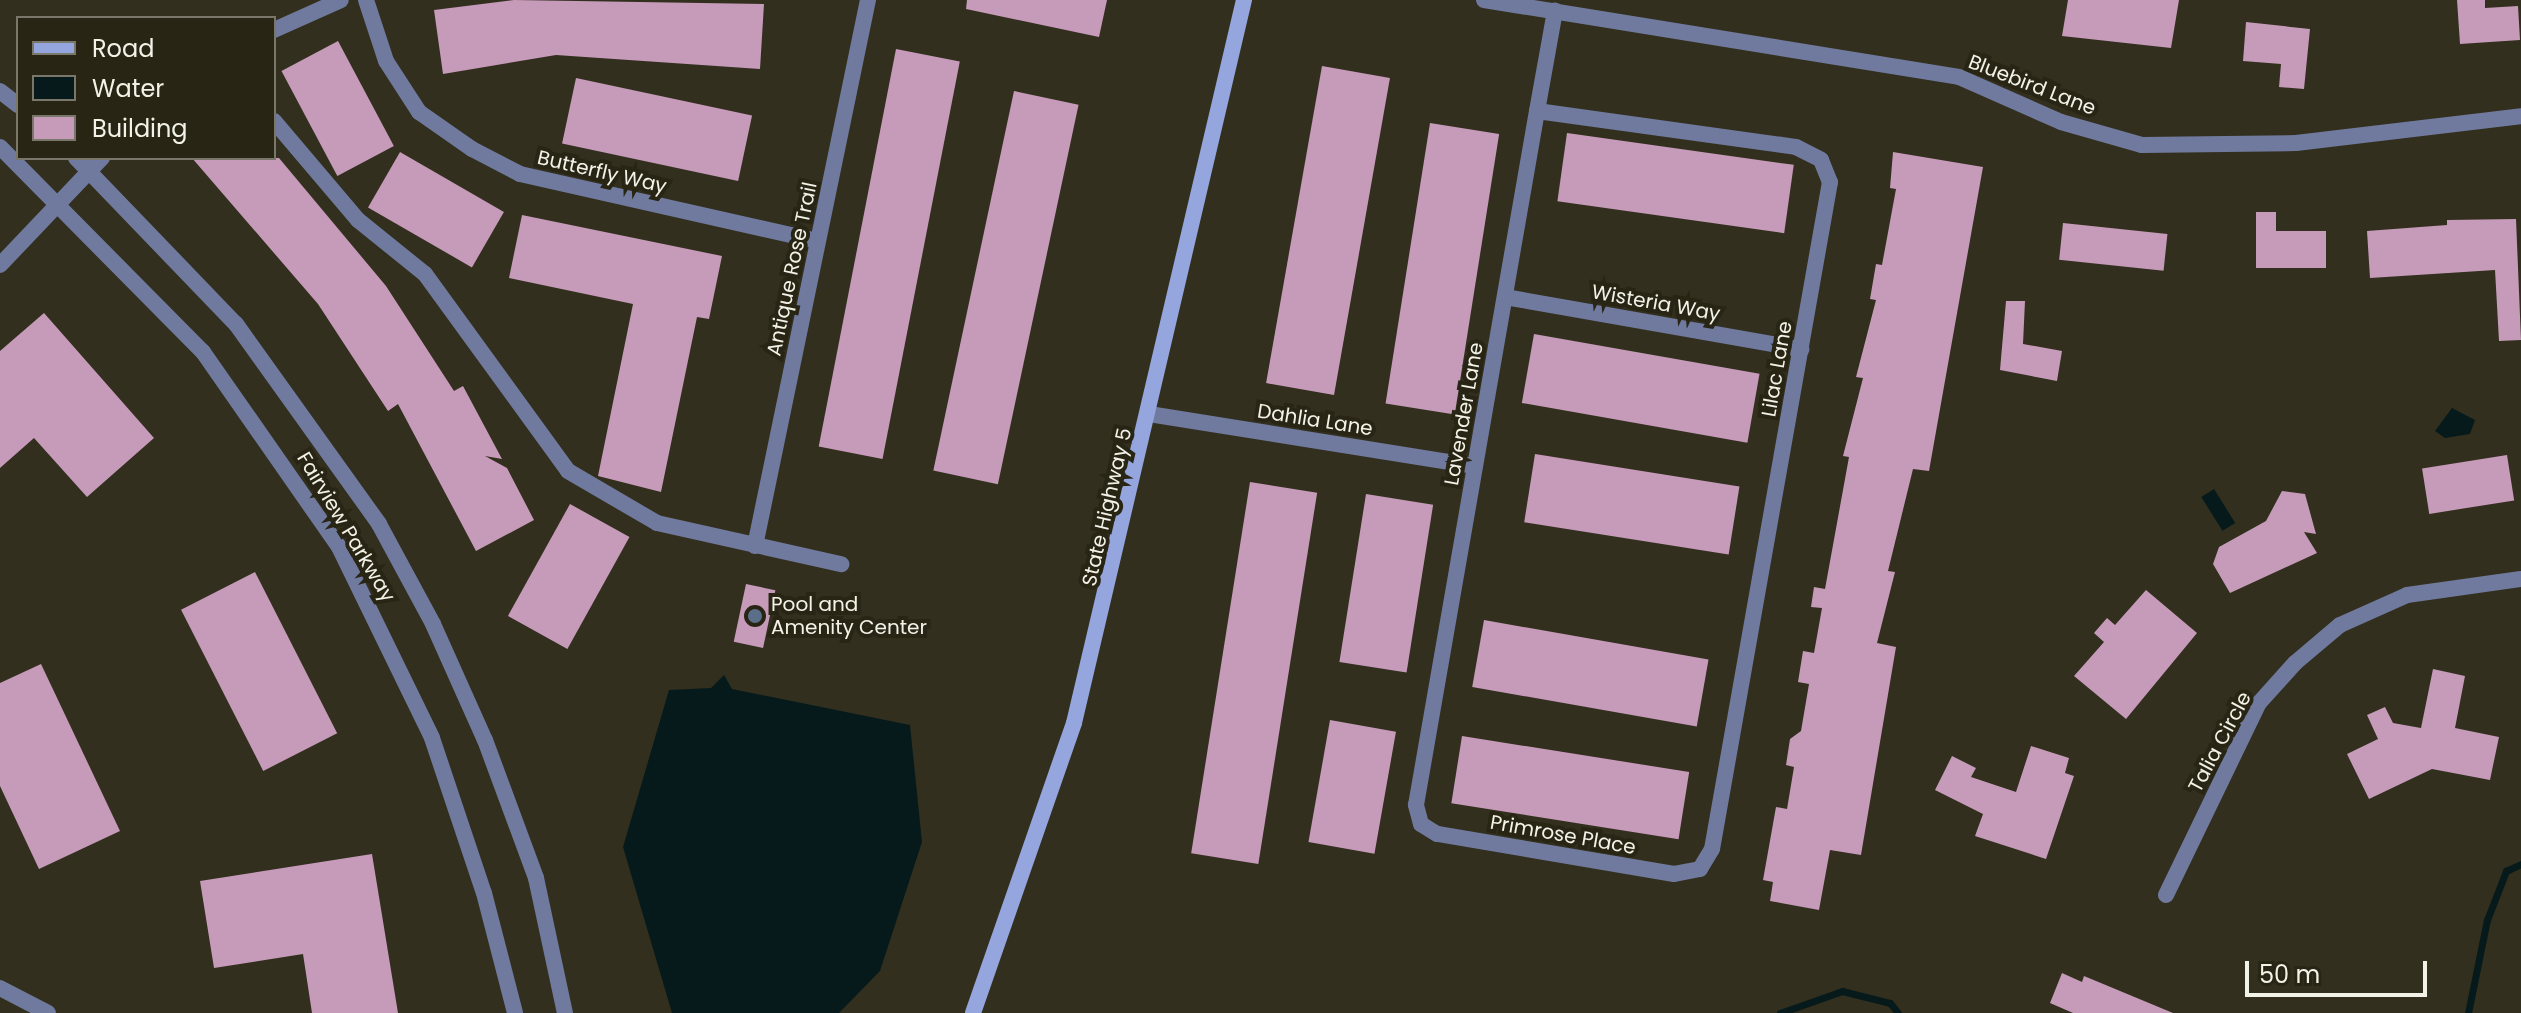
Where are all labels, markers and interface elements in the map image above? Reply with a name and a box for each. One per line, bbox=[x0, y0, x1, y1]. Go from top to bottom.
legend bbox=[16, 16, 276, 160]
text: Road bbox=[92, 32, 154, 65]
street label: Bluebird Lane bbox=[1965, 50, 2099, 120]
text: Water bbox=[92, 72, 164, 105]
text: Building bbox=[92, 112, 188, 145]
street label: Butterfly Way bbox=[535, 145, 669, 199]
street label: Antique Rose Trail bbox=[762, 180, 822, 358]
street label: Wisteria Way bbox=[1590, 280, 1722, 326]
street label: Lilac Lane bbox=[1757, 319, 1797, 419]
street label: Lavender Lane bbox=[1440, 341, 1488, 487]
street label: Dahlia Lane bbox=[1256, 399, 1374, 441]
street label: State Highway 5 bbox=[1077, 426, 1137, 588]
street label: Fairview Parkway bbox=[292, 448, 400, 606]
place label: Pool and Amenity Center bbox=[771, 592, 927, 639]
marker: Pool and Amenity Center bbox=[746, 607, 764, 625]
street label: Talia Circle bbox=[2184, 688, 2256, 796]
street label: Primrose Place bbox=[1488, 810, 1638, 860]
scale bar bbox=[2249, 945, 2431, 995]
text: 50 m bbox=[2259, 958, 2320, 991]

